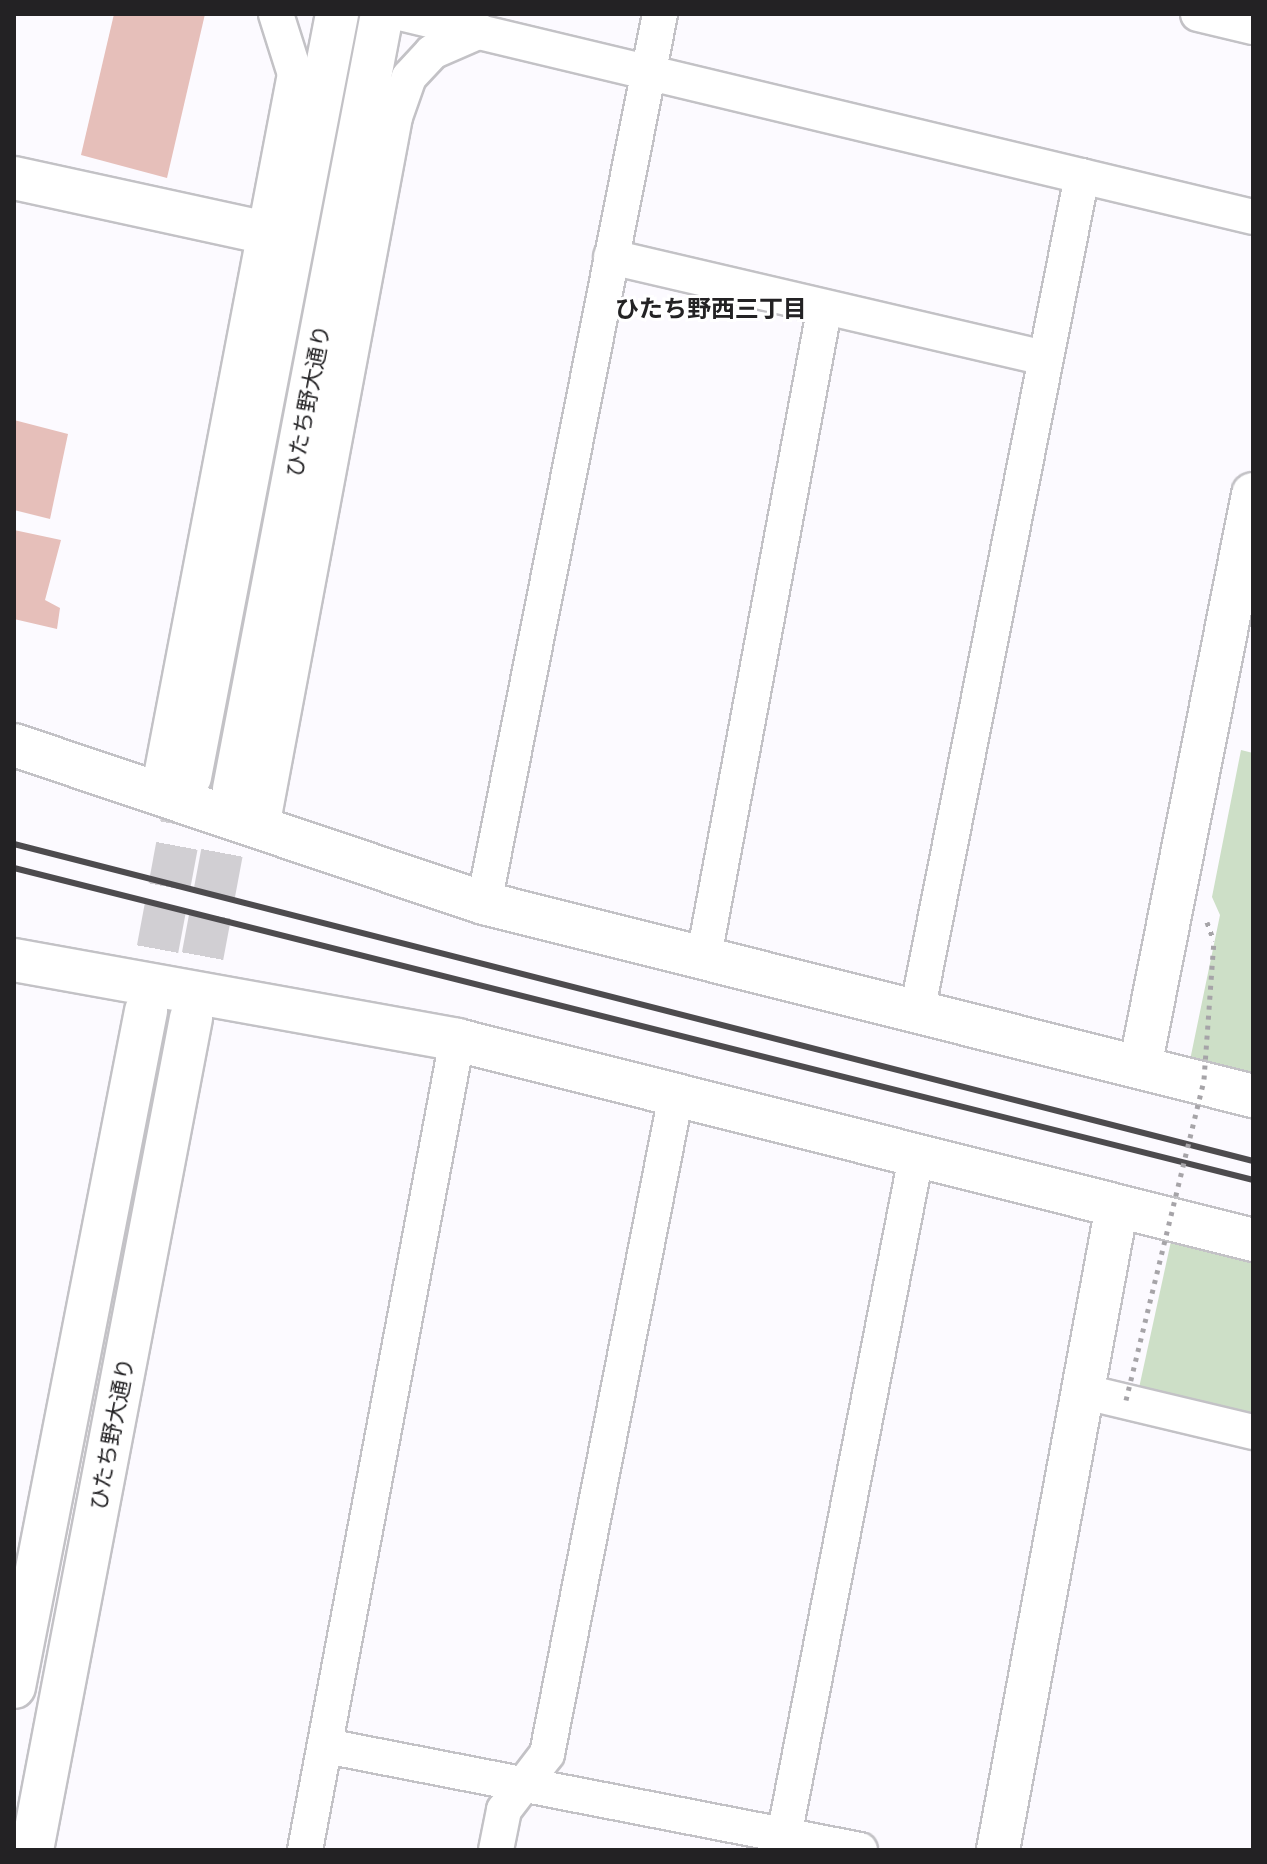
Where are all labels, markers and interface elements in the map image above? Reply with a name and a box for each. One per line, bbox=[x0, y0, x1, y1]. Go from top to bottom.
district label: ひたち野西三丁目 bbox=[615, 295, 807, 323]
street label: ひたち野大通り bbox=[280, 323, 336, 479]
street label: ひたち野大通り bbox=[84, 1356, 140, 1512]

